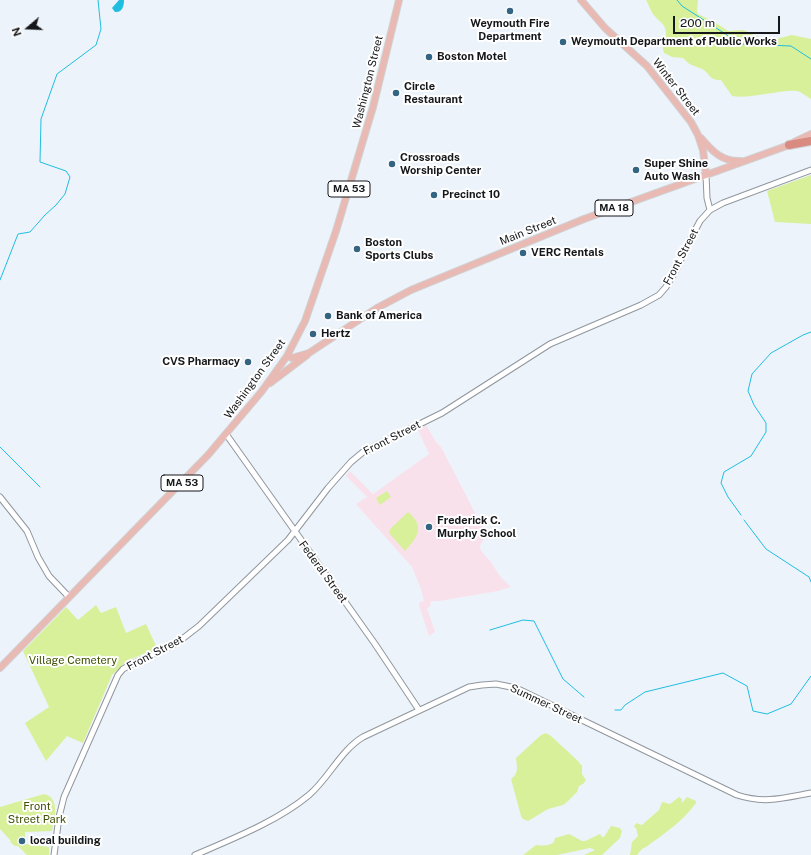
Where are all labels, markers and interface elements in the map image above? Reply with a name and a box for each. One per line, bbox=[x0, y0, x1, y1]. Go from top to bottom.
marker: Weymouth Fire Department bbox=[505, 6, 515, 16]
north arrow bbox=[8, 8, 48, 48]
scale bar bbox=[675, 8, 782, 34]
text: 200 m bbox=[680, 16, 715, 30]
place label: Weymouth Fire Department bbox=[470, 17, 550, 43]
text: N bbox=[10, 26, 24, 38]
street label: Washington Street bbox=[350, 34, 386, 130]
place label: Weymouth Department of Public Works bbox=[571, 35, 777, 49]
marker: Weymouth Department of Public Works bbox=[558, 37, 568, 47]
place label: Boston Motel bbox=[437, 50, 507, 64]
marker: Boston Motel bbox=[424, 52, 434, 62]
street label: Winter Street bbox=[650, 56, 702, 118]
place label: Circle Restaurant bbox=[404, 80, 462, 106]
marker: Circle Restaurant bbox=[391, 88, 401, 98]
place label: Crossroads Worship Center bbox=[400, 151, 481, 177]
place label: Super Shine Auto Wash bbox=[644, 157, 708, 183]
marker: Crossroads Worship Center bbox=[387, 159, 397, 169]
marker: Super Shine Auto Wash bbox=[631, 165, 641, 175]
road number: MA 53 bbox=[328, 181, 370, 197]
place label: Precinct 10 bbox=[442, 188, 500, 202]
marker: Precinct 10 bbox=[429, 190, 439, 200]
road number: MA 18 bbox=[595, 200, 633, 216]
street label: Main Street bbox=[498, 214, 558, 248]
street label: Front Street bbox=[661, 226, 701, 288]
place label: Boston Sports Clubs bbox=[365, 236, 433, 262]
marker: Boston Sports Clubs bbox=[352, 244, 362, 254]
place label: VERC Rentals bbox=[531, 246, 604, 260]
marker: VERC Rentals bbox=[518, 248, 528, 258]
place label: Bank of America bbox=[336, 309, 422, 323]
marker: Bank of America bbox=[323, 311, 333, 321]
place label: Hertz bbox=[321, 327, 350, 341]
marker: Hertz bbox=[308, 329, 318, 339]
street label: Washington Street bbox=[222, 336, 288, 422]
place label: CVS Pharmacy bbox=[162, 355, 240, 369]
marker: CVS Pharmacy bbox=[243, 357, 253, 367]
street label: Front Street bbox=[361, 418, 423, 458]
road number: MA 53 bbox=[161, 475, 203, 491]
place label: Frederick C. Murphy School bbox=[437, 514, 516, 540]
marker: Frederick C. Murphy School bbox=[424, 522, 434, 532]
street label: Federal Street bbox=[296, 538, 350, 606]
street label: Front Street bbox=[124, 633, 186, 673]
park label: Village Cemetery bbox=[29, 654, 117, 668]
street label: Summer Street bbox=[508, 681, 584, 727]
park label: Front Street Park bbox=[8, 800, 66, 826]
place label: local building bbox=[30, 834, 101, 848]
marker: local building bbox=[17, 836, 27, 846]

